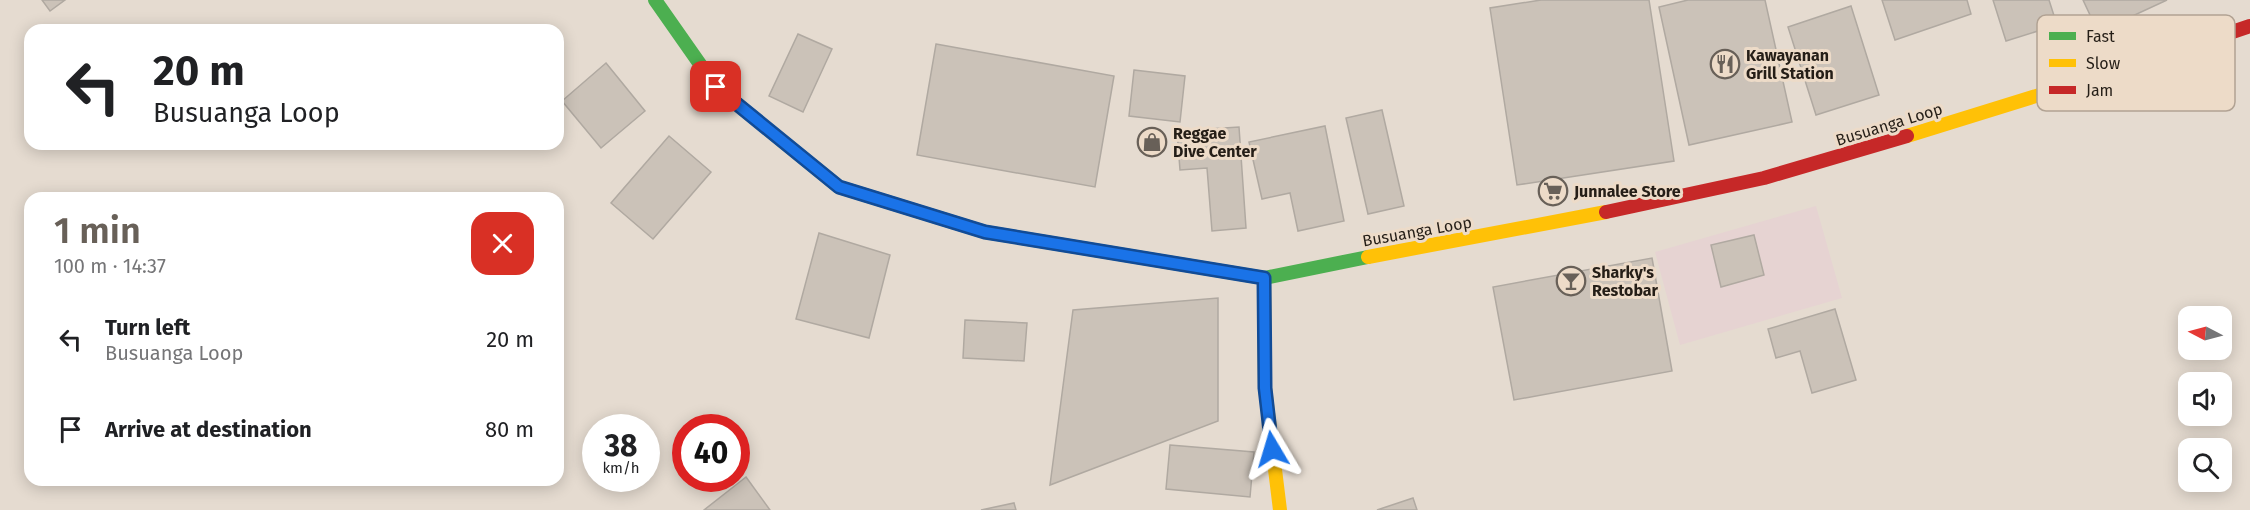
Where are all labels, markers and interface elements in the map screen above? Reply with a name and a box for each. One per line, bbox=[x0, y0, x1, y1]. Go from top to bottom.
legend bbox=[2037, 15, 2235, 111]
text: Fast bbox=[2086, 27, 2115, 46]
text: 20 m bbox=[153, 46, 245, 96]
place label: Kawayanan Grill Station bbox=[1746, 46, 1834, 83]
icon: left bbox=[54, 48, 132, 126]
restaurant icon: Kawayanan Grill Station bbox=[1709, 48, 1741, 80]
text: Slow bbox=[2086, 54, 2121, 73]
pin bbox=[690, 61, 741, 112]
icon: arrive bbox=[699, 70, 732, 103]
text: Jam bbox=[2086, 81, 2113, 100]
text: Busuanga Loop bbox=[153, 97, 340, 129]
street label: Busuanga Loop bbox=[1833, 99, 1945, 150]
place label: Reggae Dive Center bbox=[1173, 124, 1257, 161]
shop icon: Reggae Dive Center bbox=[1136, 126, 1168, 158]
supermarket icon: Junnalee Store bbox=[1537, 175, 1569, 207]
place label: Junnalee Store bbox=[1573, 182, 1681, 201]
text: 1 min bbox=[54, 209, 141, 253]
button: close bbox=[471, 212, 534, 275]
street label: Busuanga Loop bbox=[1361, 213, 1473, 250]
text: 100 m · 14:37 bbox=[54, 254, 166, 278]
place label: Sharky's Restobar bbox=[1592, 263, 1659, 300]
bar icon: Sharky's Restobar bbox=[1555, 265, 1587, 297]
north arrow bbox=[2178, 306, 2232, 360]
map controls bbox=[2178, 306, 2232, 492]
text: Turn left bbox=[105, 314, 190, 341]
icon: left bbox=[54, 323, 87, 356]
text: 20 m bbox=[486, 326, 534, 353]
text: Busuanga Loop bbox=[105, 341, 243, 365]
button: sound bbox=[2178, 372, 2232, 426]
icon: arrive bbox=[54, 413, 87, 446]
speed limit sign: 40 bbox=[672, 414, 750, 492]
text: Arrive at destination bbox=[105, 416, 312, 443]
text: 80 m bbox=[485, 416, 534, 443]
position arrow bbox=[1240, 417, 1304, 481]
text: 38 bbox=[604, 428, 638, 464]
button: search bbox=[2178, 438, 2232, 492]
text: km/h bbox=[602, 459, 640, 477]

